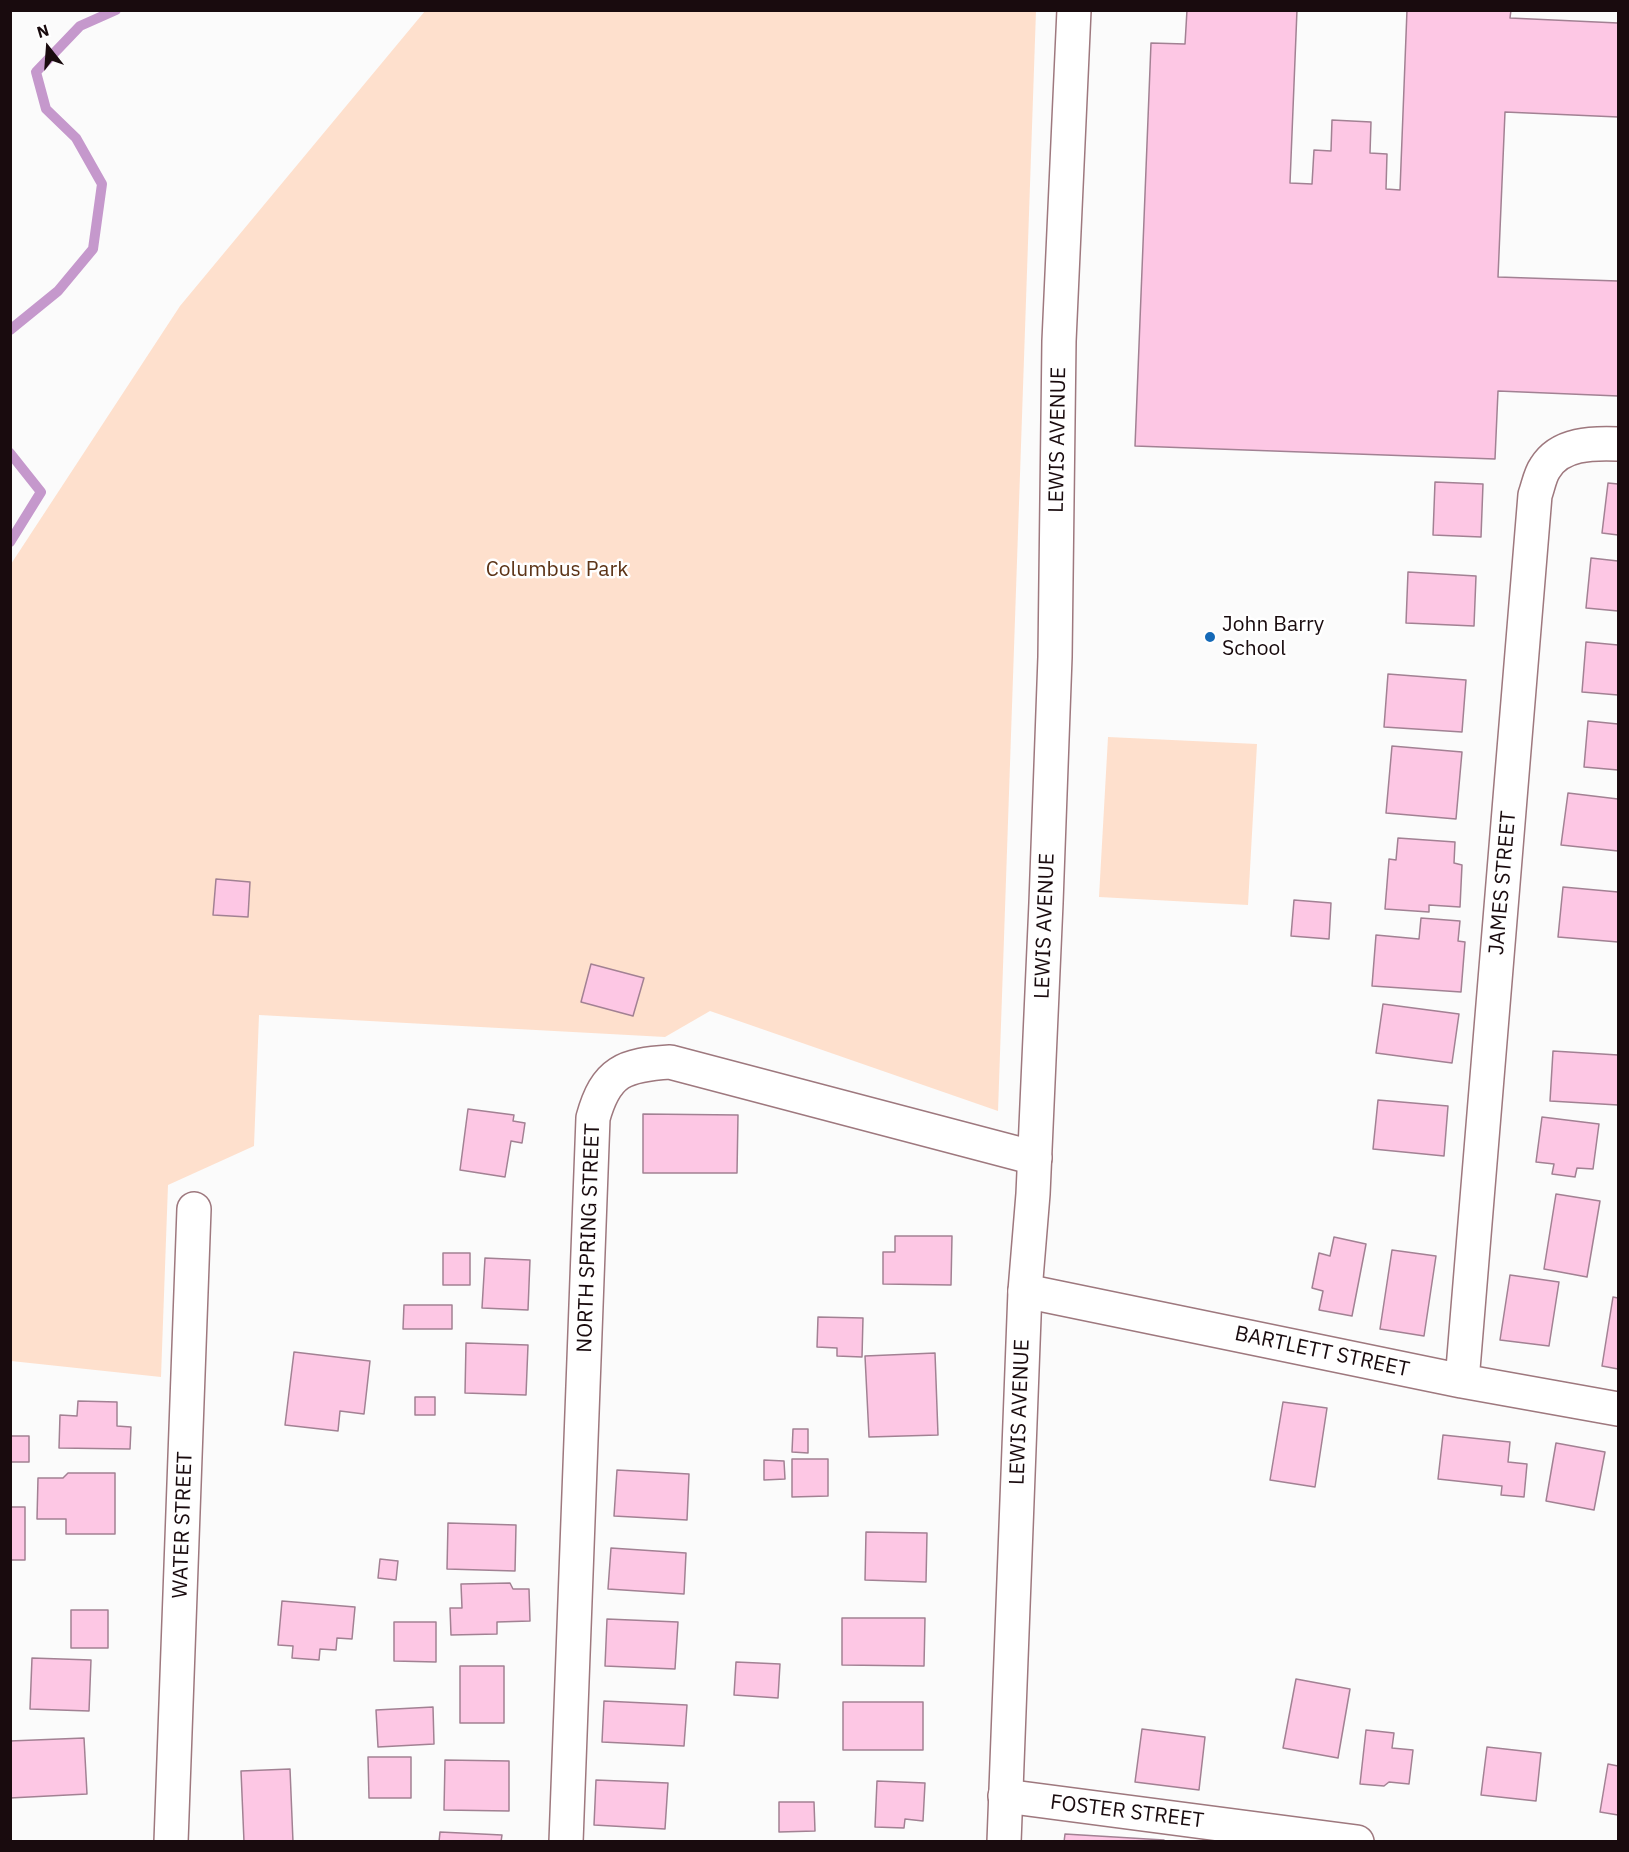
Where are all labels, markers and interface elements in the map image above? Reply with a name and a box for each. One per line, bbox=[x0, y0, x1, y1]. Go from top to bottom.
north arrow bbox=[18, 18, 78, 78]
text: N bbox=[34, 20, 51, 42]
street label: LEWIS AVENUE bbox=[1044, 367, 1072, 513]
park label: Columbus Park bbox=[486, 557, 628, 583]
place label: John Barry School bbox=[1222, 612, 1324, 662]
marker: John Barry School bbox=[1203, 630, 1217, 644]
street label: JAMES STREET bbox=[1484, 810, 1522, 956]
street label: LEWIS AVENUE bbox=[1030, 853, 1060, 999]
street label: NORTH SPRING STREET bbox=[572, 1123, 606, 1353]
street label: BARTLETT STREET bbox=[1232, 1321, 1412, 1383]
street label: LEWIS AVENUE bbox=[1005, 1339, 1035, 1485]
street label: WATER STREET bbox=[168, 1451, 198, 1599]
street label: FOSTER STREET bbox=[1049, 1790, 1205, 1834]

